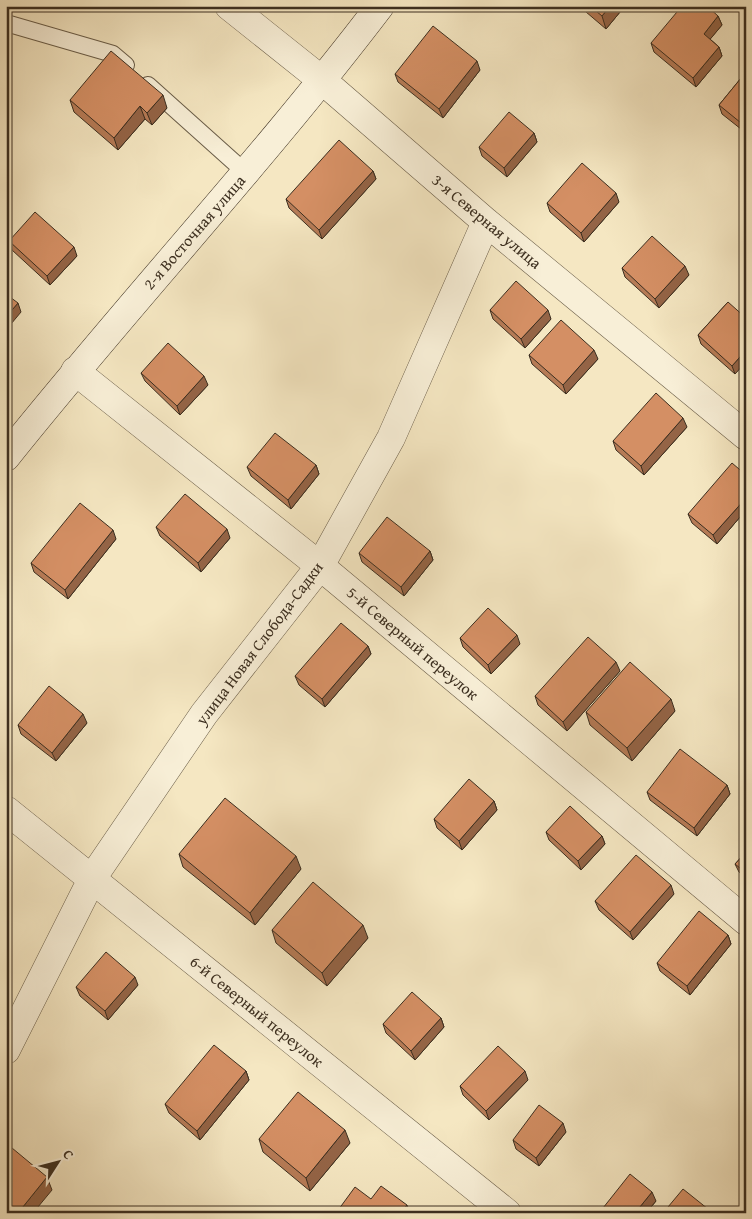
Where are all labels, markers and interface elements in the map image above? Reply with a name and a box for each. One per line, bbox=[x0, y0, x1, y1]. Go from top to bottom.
street label: 3-я Северная улица bbox=[427, 168, 547, 274]
street label: 2-я Восточная улица bbox=[137, 169, 251, 295]
street label: улица Новая Слобода-Садки bbox=[189, 556, 329, 731]
street label: 5-й Северный переулок bbox=[342, 580, 485, 706]
street label: 6-й Северный переулок bbox=[185, 949, 330, 1073]
north arrow bbox=[32, 1136, 82, 1186]
text: С bbox=[58, 1145, 79, 1164]

